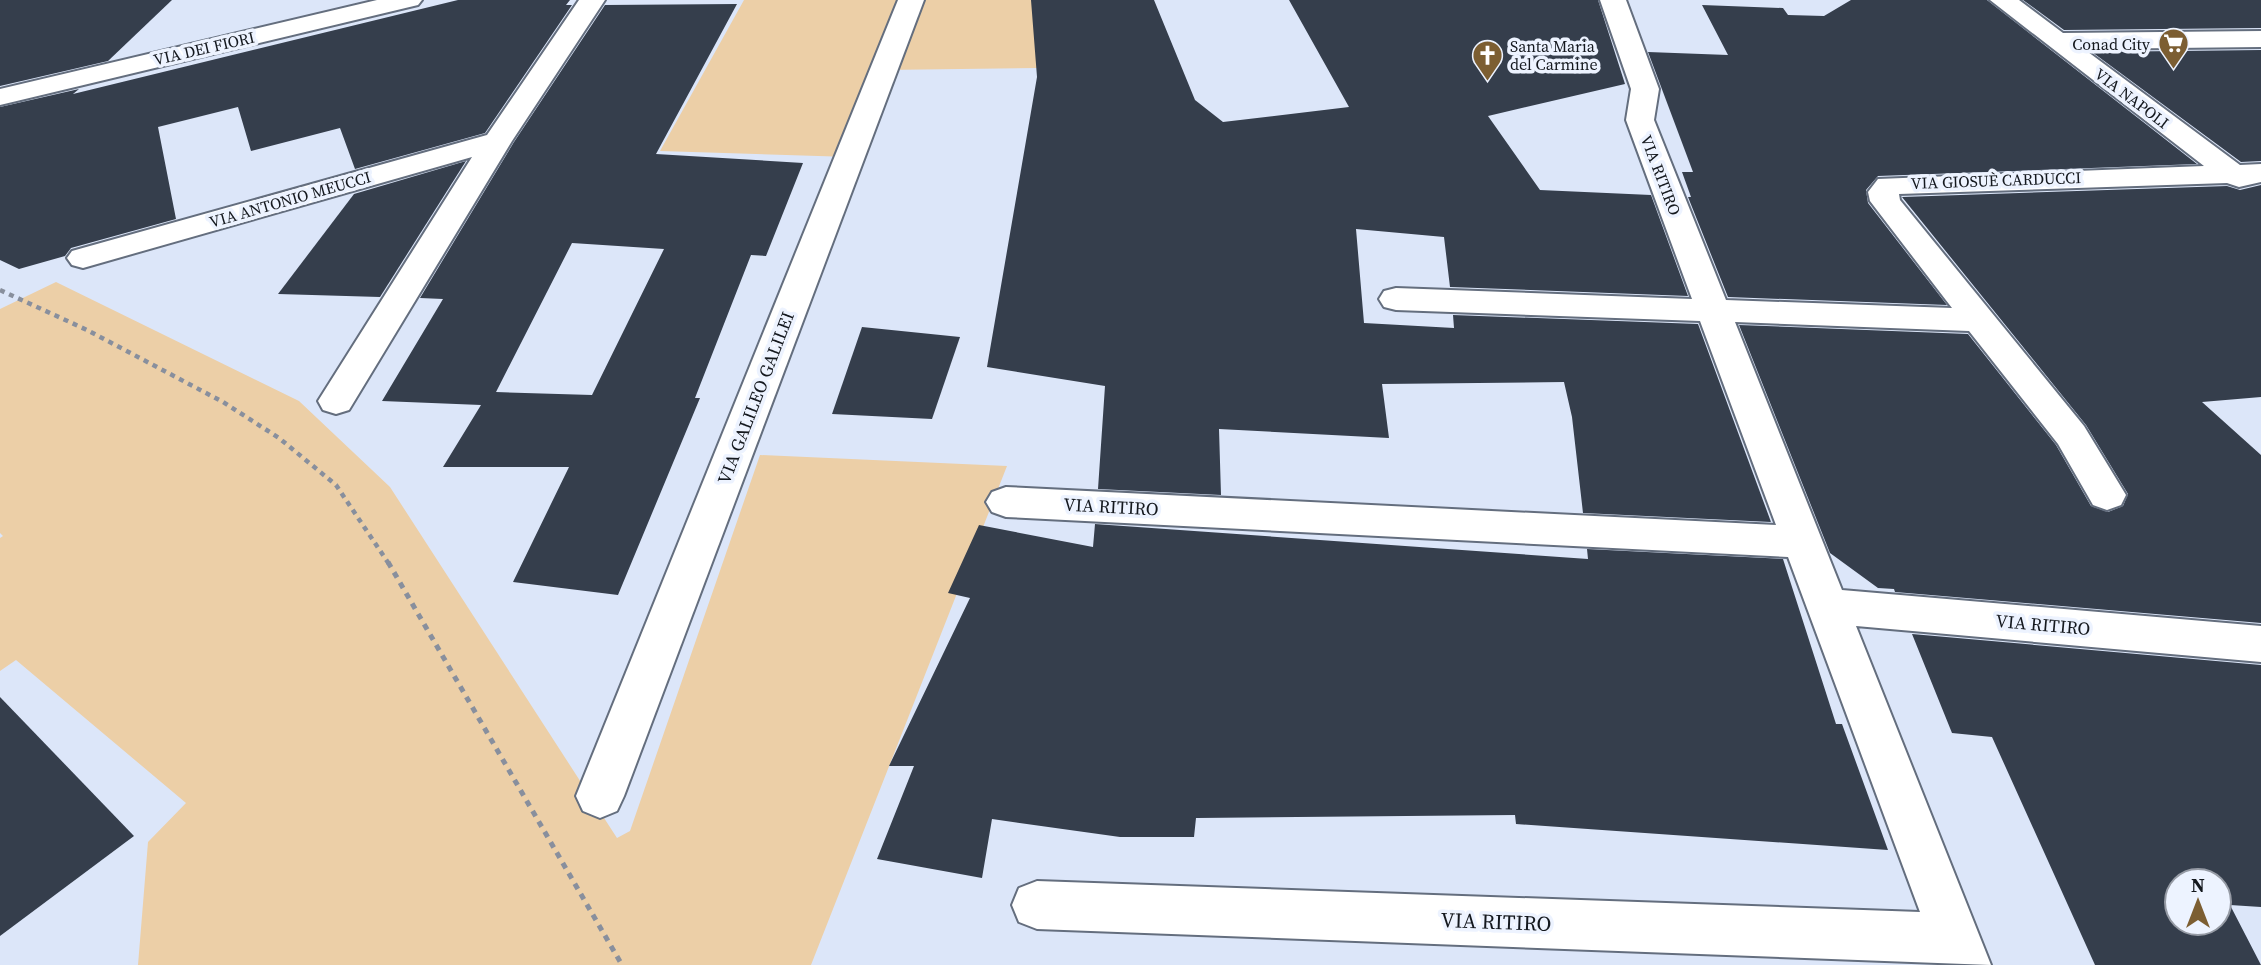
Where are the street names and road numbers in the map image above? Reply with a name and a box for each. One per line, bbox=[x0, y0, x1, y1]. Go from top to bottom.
street label: VIA DEI FIORI bbox=[151, 26, 257, 70]
street label: VIA NAPOLI bbox=[2090, 63, 2174, 133]
street label: VIA RITIRO bbox=[1636, 132, 1686, 218]
street label: VIA ANTONIO MEUCCI bbox=[207, 165, 373, 233]
street label: VIA GIOSUÈ CARDUCCI bbox=[1910, 166, 2082, 194]
street label: VIA GALILEO GALILEI bbox=[711, 308, 800, 488]
street label: VIA RITIRO bbox=[1063, 492, 1159, 521]
street label: VIA RITIRO bbox=[1995, 608, 2091, 641]
street label: VIA RITIRO bbox=[1440, 905, 1552, 938]

